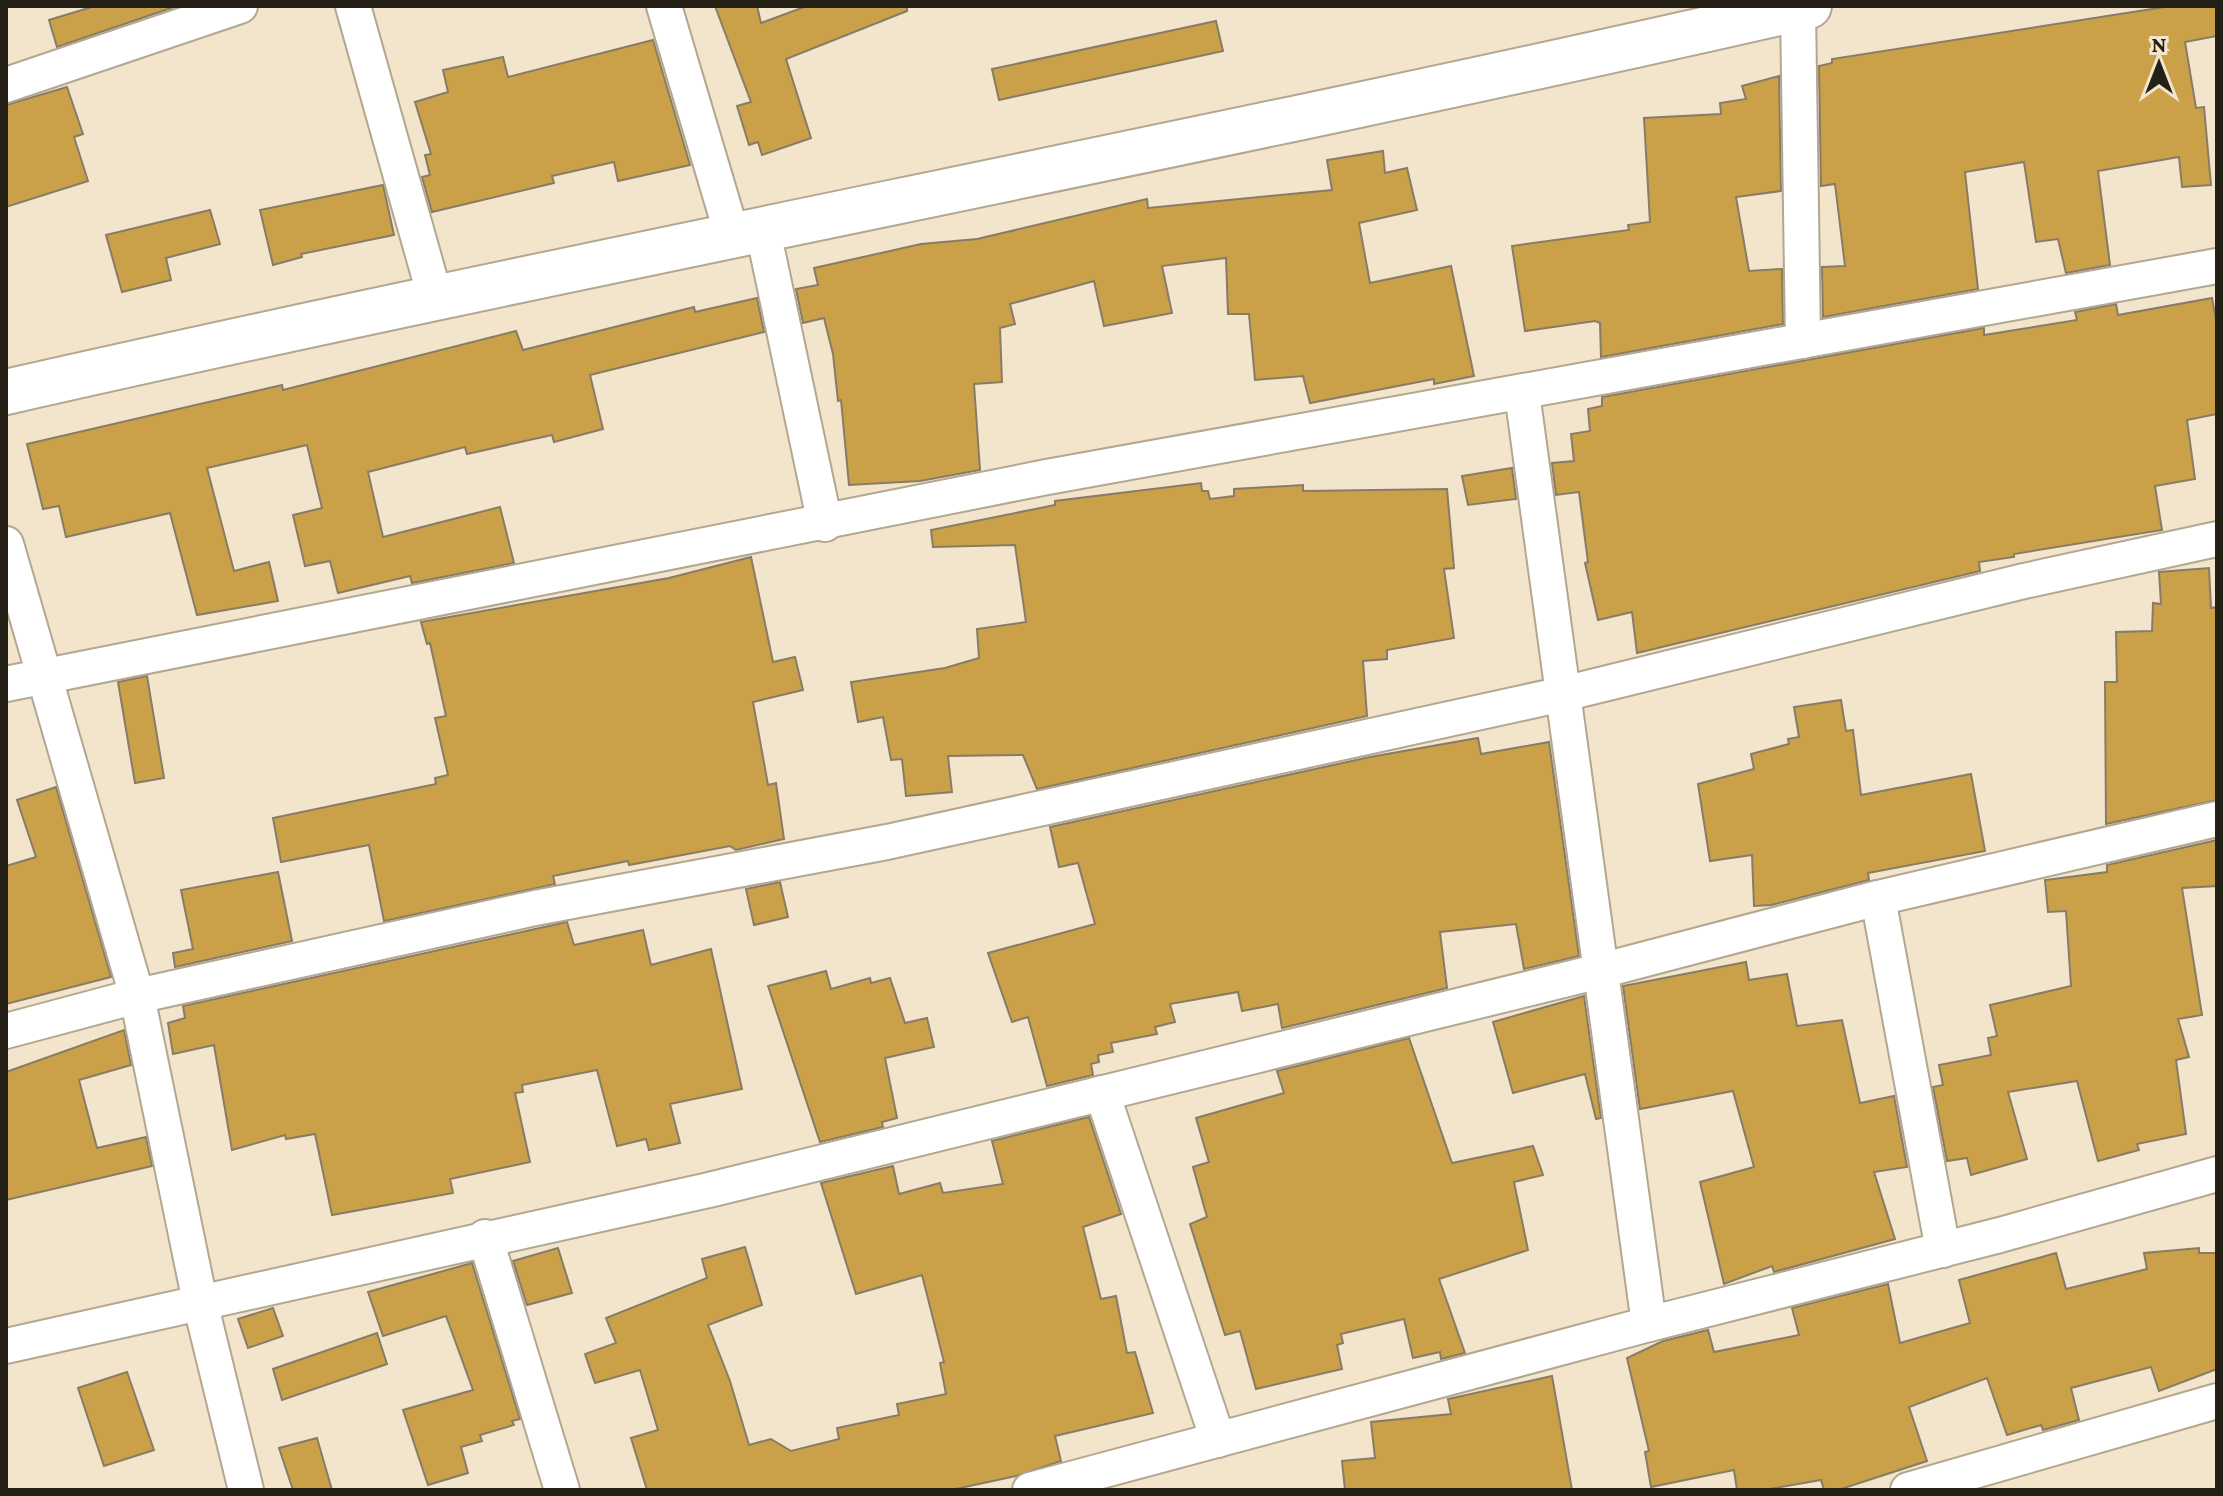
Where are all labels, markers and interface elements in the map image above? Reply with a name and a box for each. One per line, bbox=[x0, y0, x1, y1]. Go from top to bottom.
north arrow bbox=[2119, 24, 2199, 104]
text: N bbox=[2152, 32, 2167, 57]

